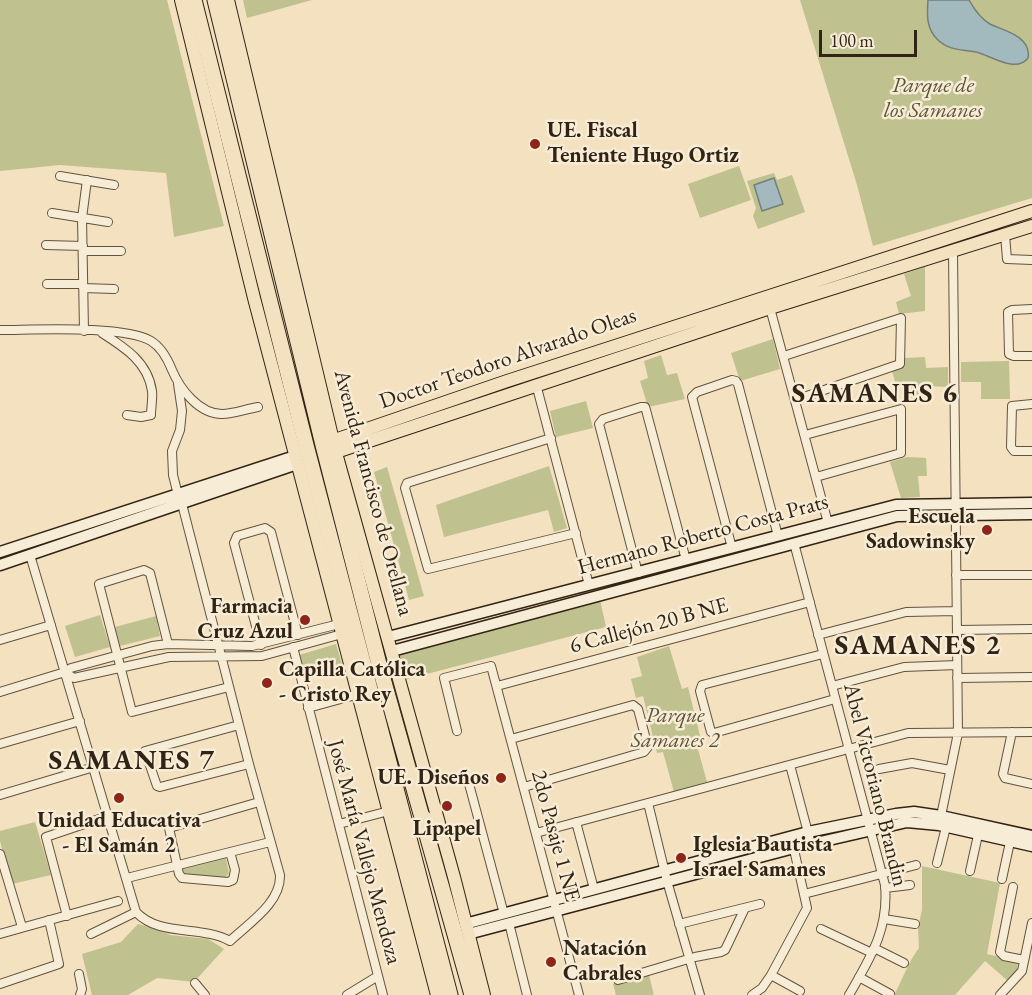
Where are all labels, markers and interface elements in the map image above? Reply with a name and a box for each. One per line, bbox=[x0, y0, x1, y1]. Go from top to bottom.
scale bar bbox=[822, 18, 920, 56]
text: 100 m bbox=[830, 29, 874, 52]
park label: Parque de los Samanes bbox=[884, 73, 982, 124]
place label: UE. Fiscal Teniente Hugo Ortiz bbox=[547, 118, 739, 170]
marker: UE. Fiscal Teniente Hugo Ortiz bbox=[528, 137, 542, 151]
street label: Doctor Teodoro Alvarado Oleas bbox=[376, 303, 640, 415]
street label: Avenida Francisco de Orellana bbox=[327, 367, 419, 619]
district label: SAMANES 6 bbox=[791, 377, 959, 411]
street label: Hermano Roberto Costa Prats bbox=[575, 489, 831, 581]
place label: Escuela Sadowinsky bbox=[866, 504, 975, 556]
marker: Escuela Sadowinsky bbox=[980, 523, 994, 537]
street label: 6 Callejón 20 B NE bbox=[567, 592, 731, 660]
place label: Farmacia Cruz Azul bbox=[198, 594, 293, 646]
marker: Farmacia Cruz Azul bbox=[298, 613, 312, 627]
district label: SAMANES 2 bbox=[834, 629, 1002, 663]
place label: Capilla Católica - Cristo Rey bbox=[279, 657, 425, 708]
marker: Capilla Católica - Cristo Rey bbox=[260, 676, 274, 690]
street label: Abel Victoriano Brandin bbox=[837, 681, 913, 889]
park label: Parque Samanes 2 bbox=[631, 703, 719, 754]
street label: José María Vallejo Mendoza bbox=[321, 737, 407, 967]
district label: SAMANES 7 bbox=[48, 744, 216, 778]
place label: UE. Diseños bbox=[377, 765, 489, 791]
street label: 2do Pasaje 1 NE bbox=[525, 767, 585, 905]
marker: UE. Diseños bbox=[494, 771, 508, 785]
marker: Unidad Educativa - El Samán 2 bbox=[112, 791, 126, 805]
marker: Lipapel bbox=[440, 799, 454, 813]
place label: Unidad Educativa - El Samán 2 bbox=[37, 808, 201, 860]
place label: Lipapel bbox=[413, 816, 481, 842]
place label: Iglesia Bautista Israel Samanes bbox=[693, 832, 832, 884]
marker: Iglesia Bautista Israel Samanes bbox=[674, 851, 688, 865]
place label: Natación Cabrales bbox=[563, 936, 647, 987]
marker: Natación Cabrales bbox=[544, 955, 558, 969]

